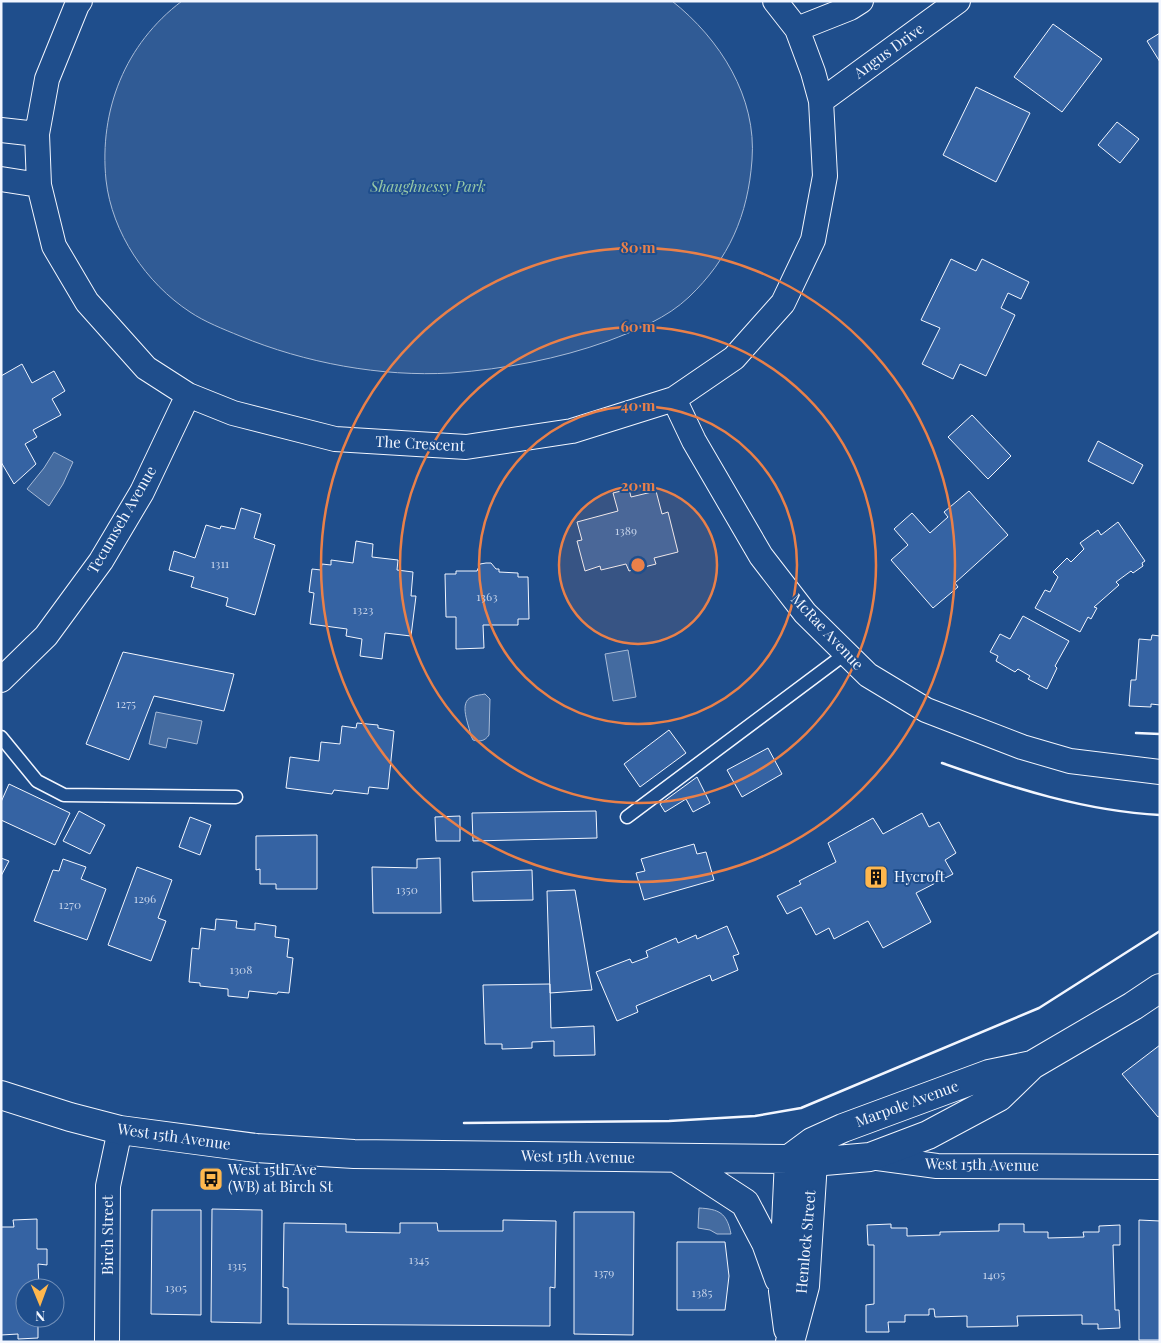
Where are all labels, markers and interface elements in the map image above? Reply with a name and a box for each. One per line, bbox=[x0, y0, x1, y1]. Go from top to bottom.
street label: Angus Drive bbox=[849, 18, 927, 83]
park label: Shaughnessy Park bbox=[369, 176, 486, 196]
text: 80 m bbox=[620, 237, 656, 257]
text: 60 m bbox=[620, 316, 656, 336]
text: 40 m bbox=[621, 395, 656, 415]
street label: The Crescent bbox=[375, 431, 466, 455]
street label: Tecumseh Avenue bbox=[82, 462, 160, 577]
text: 20 m bbox=[621, 475, 656, 495]
house number: 1389 bbox=[615, 522, 637, 538]
house number: 1311 bbox=[211, 555, 230, 571]
centre of rings bbox=[629, 556, 647, 574]
house number: 1363 bbox=[476, 588, 498, 604]
street label: McRae Avenue bbox=[787, 589, 868, 674]
house number: 1323 bbox=[353, 601, 373, 617]
house number: 1275 bbox=[116, 695, 136, 711]
building icon: Hycroft bbox=[863, 864, 889, 890]
place label: Hycroft bbox=[894, 866, 945, 886]
house number: 1350 bbox=[396, 881, 418, 897]
house number: 1296 bbox=[134, 890, 156, 906]
house number: 1270 bbox=[59, 896, 81, 912]
house number: 1308 bbox=[229, 961, 253, 977]
street label: Marpole Avenue bbox=[852, 1075, 961, 1131]
street label: West 15th Avenue bbox=[115, 1118, 232, 1154]
street label: West 15th Avenue bbox=[520, 1145, 635, 1167]
street label: West 15th Avenue bbox=[924, 1153, 1039, 1175]
place label: West 15th Ave (WB) at Birch St bbox=[227, 1159, 333, 1196]
bus stop icon: West 15th Ave (WB) at Birch St bbox=[198, 1166, 224, 1192]
street label: Hemlock Street bbox=[791, 1189, 820, 1294]
street label: Birch Street bbox=[97, 1194, 117, 1275]
house number: 1345 bbox=[409, 1251, 429, 1267]
house number: 1315 bbox=[228, 1257, 246, 1273]
house number: 1379 bbox=[594, 1264, 614, 1280]
house number: 1405 bbox=[983, 1266, 1005, 1282]
north arrow bbox=[15, 1278, 65, 1328]
house number: 1305 bbox=[165, 1279, 187, 1295]
house number: 1385 bbox=[692, 1284, 712, 1300]
text: N bbox=[35, 1307, 45, 1326]

